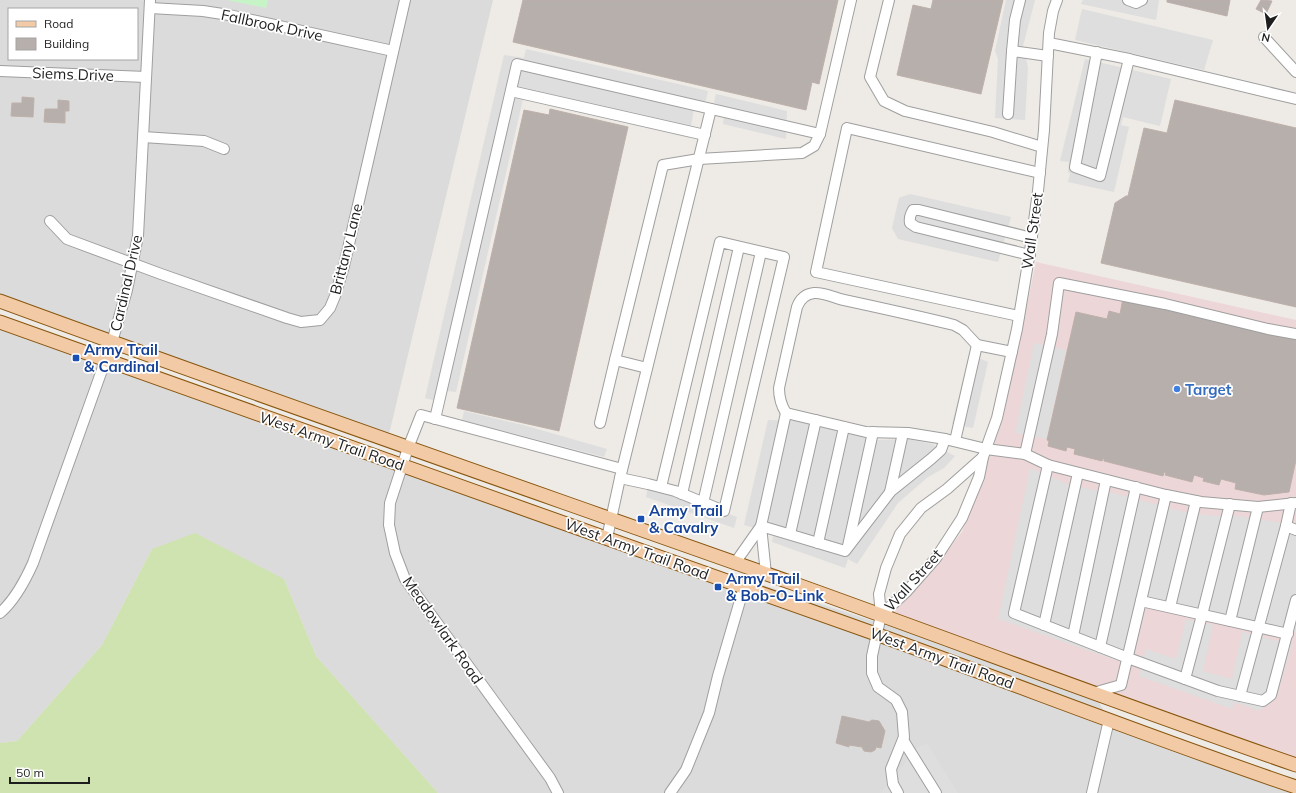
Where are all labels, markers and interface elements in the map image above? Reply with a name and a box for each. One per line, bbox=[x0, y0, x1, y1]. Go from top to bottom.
street label: Fallbrook Drive bbox=[219, 5, 325, 45]
legend bbox=[8, 8, 138, 60]
north arrow bbox=[1248, 8, 1288, 48]
text: Road bbox=[44, 16, 73, 31]
text: N bbox=[1260, 30, 1271, 45]
text: Building bbox=[44, 36, 89, 51]
street label: Siems Drive bbox=[32, 63, 114, 85]
street label: Wall Street bbox=[1017, 191, 1047, 271]
street label: Brittany Lane bbox=[326, 201, 366, 297]
street label: Cardinal Drive bbox=[106, 233, 146, 333]
place label: Army Trail & Cardinal bbox=[84, 340, 159, 376]
marker: Army Trail & Cardinal bbox=[71, 353, 81, 363]
place label: Target bbox=[1185, 380, 1232, 399]
marker: Target bbox=[1172, 384, 1182, 394]
street label: West Army Trail Road bbox=[257, 407, 407, 475]
place label: Army Trail & Cavalry bbox=[649, 501, 723, 537]
street label: West Army Trail Road bbox=[562, 514, 712, 584]
marker: Army Trail & Cavalry bbox=[636, 514, 646, 524]
street label: Wall Street bbox=[880, 545, 946, 615]
place label: Army Trail & Bob-O-Link bbox=[726, 569, 824, 605]
street label: Meadowlark Road bbox=[399, 573, 487, 687]
marker: Army Trail & Bob-O-Link bbox=[713, 582, 723, 592]
street label: West Army Trail Road bbox=[867, 623, 1017, 693]
scale bar bbox=[10, 759, 89, 785]
text: 50 m bbox=[16, 765, 44, 780]

